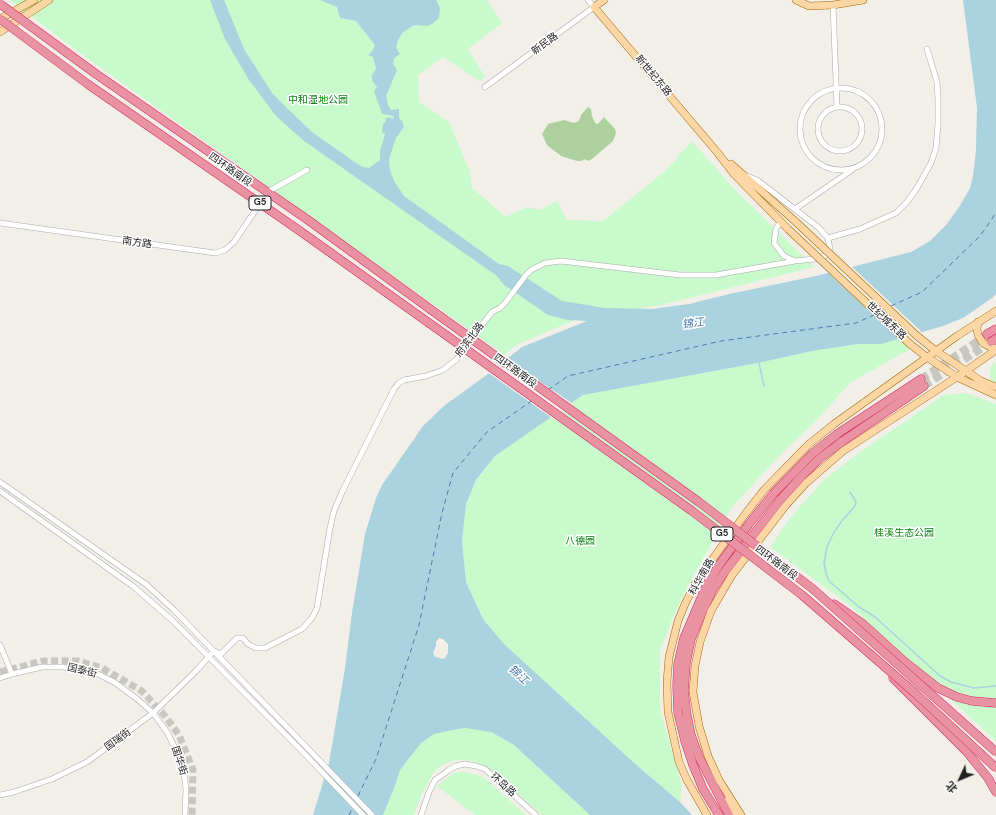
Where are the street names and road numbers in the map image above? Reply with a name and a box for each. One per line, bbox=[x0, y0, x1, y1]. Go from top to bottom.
street label: 新民路 bbox=[529, 30, 561, 58]
street label: 新世纪东路 bbox=[632, 53, 674, 99]
street label: 四环路南段 bbox=[206, 151, 254, 189]
road number: G5 bbox=[249, 196, 271, 210]
street label: 南方路 bbox=[121, 235, 153, 251]
street label: 世纪城东路 bbox=[864, 300, 908, 342]
street label: 府滨北路 bbox=[453, 320, 487, 360]
street label: 四环路南段 bbox=[491, 351, 539, 391]
road number: G5 bbox=[711, 527, 733, 541]
street label: 四环路南段 bbox=[752, 543, 800, 583]
street label: 科华南路 bbox=[687, 557, 717, 597]
street label: 国泰街 bbox=[66, 662, 98, 680]
street label: 国瑞街 bbox=[102, 726, 134, 754]
street label: 国华街 bbox=[169, 745, 189, 777]
street label: 环岛路 bbox=[488, 771, 518, 799]

